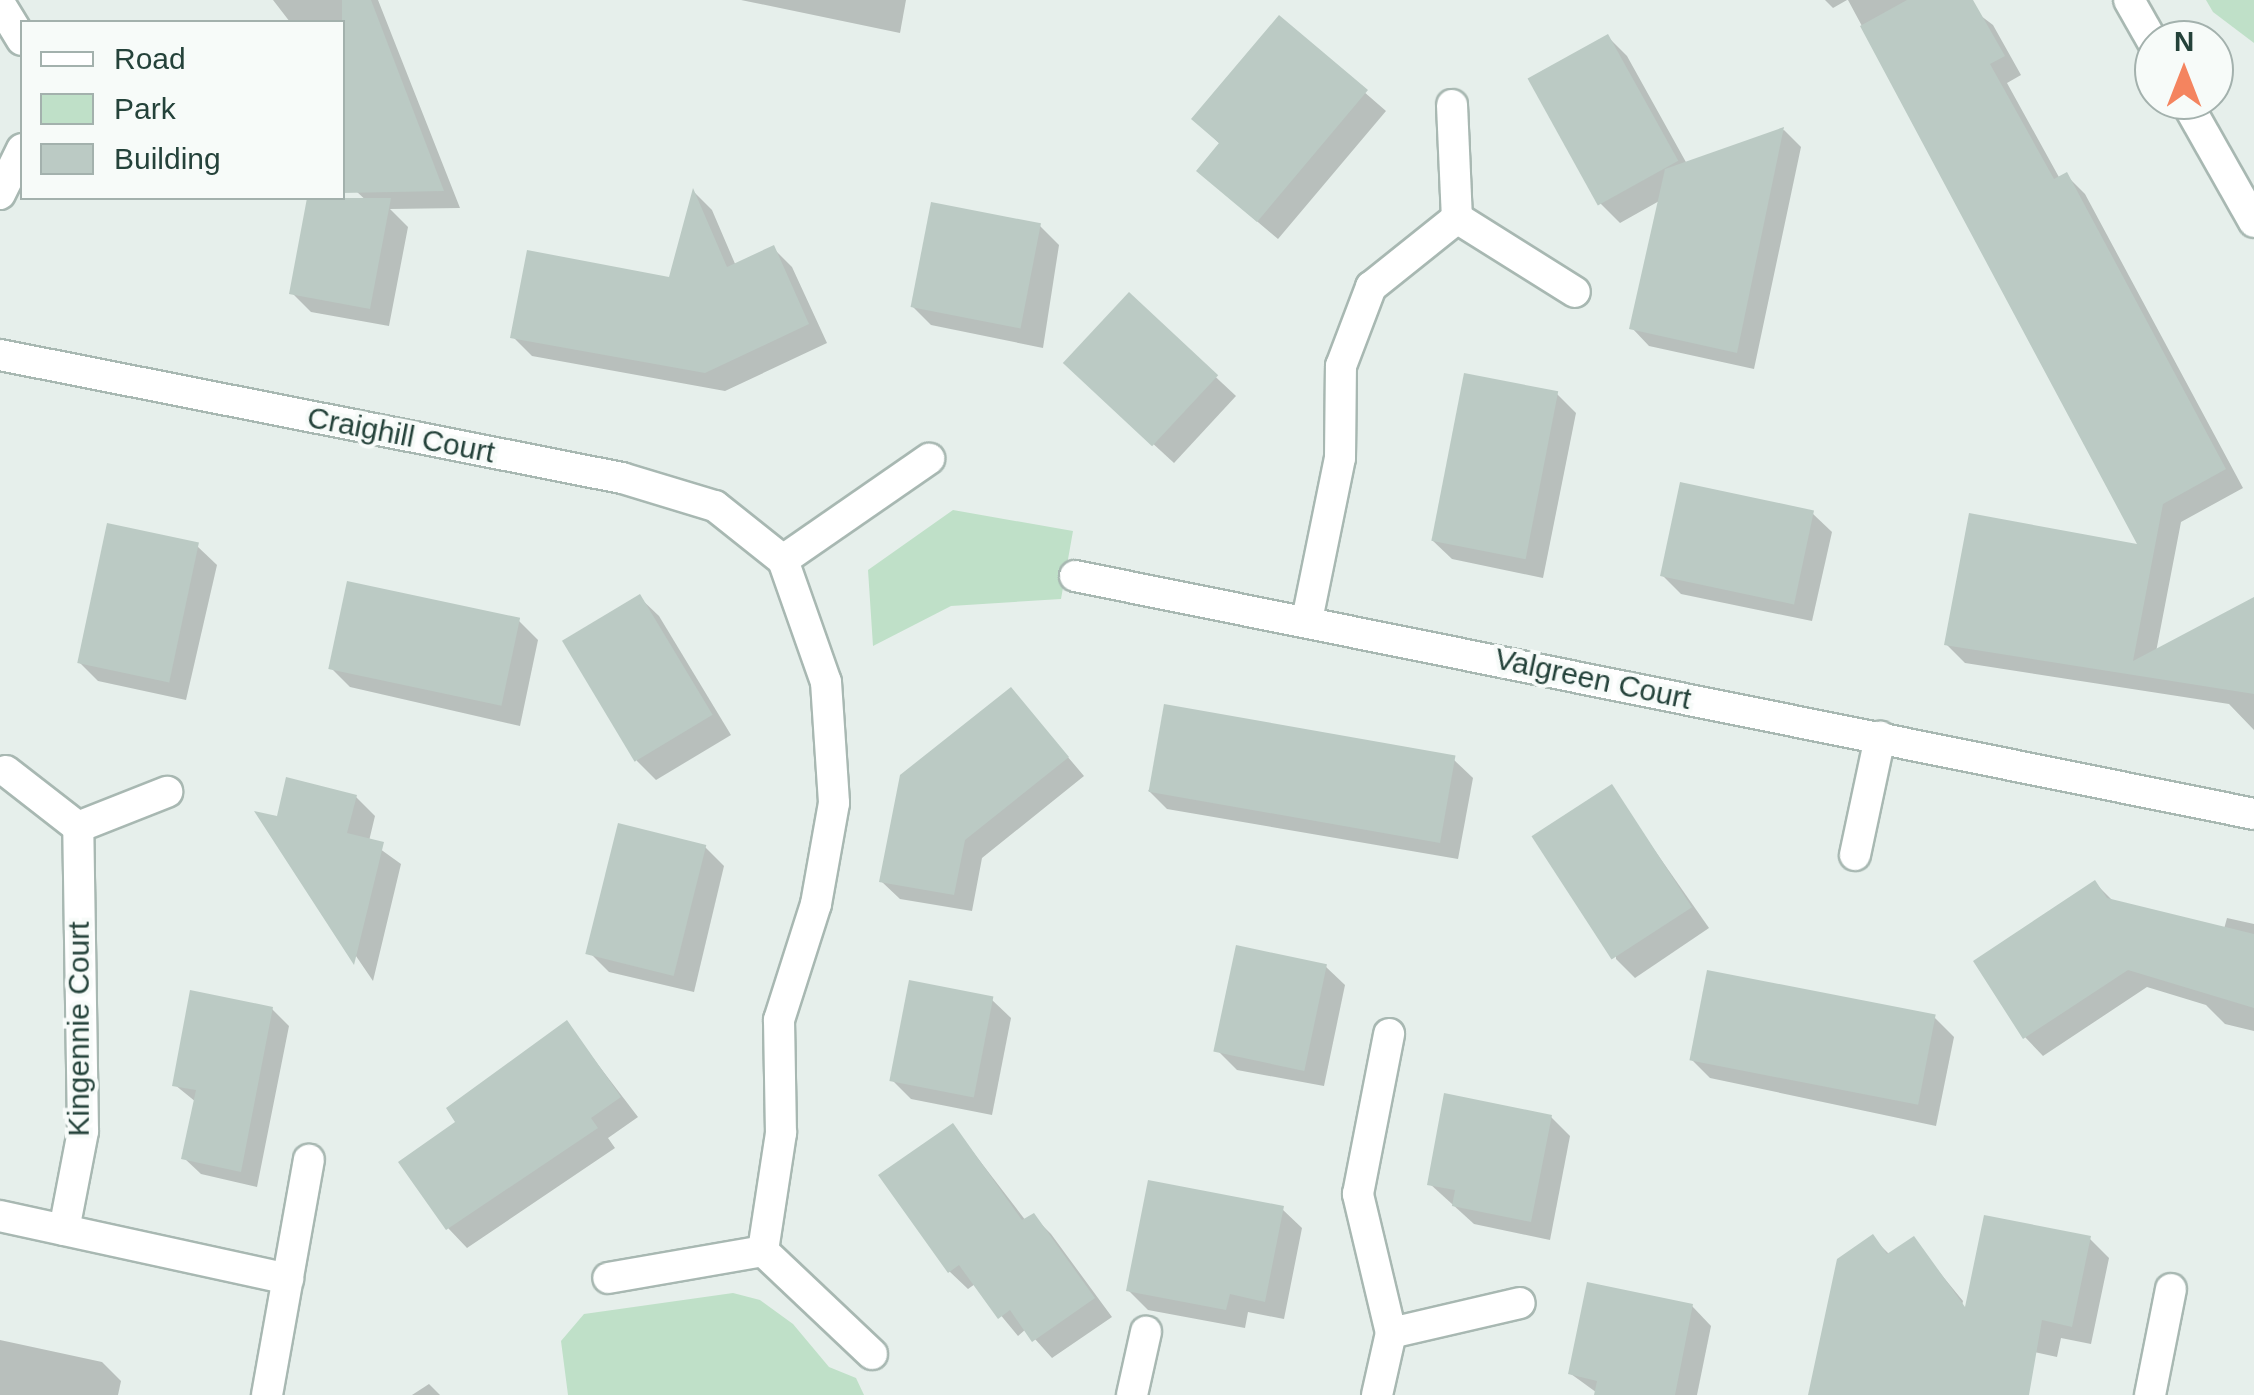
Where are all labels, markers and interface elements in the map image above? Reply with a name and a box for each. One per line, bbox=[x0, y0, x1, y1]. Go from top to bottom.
legend bbox=[20, 20, 345, 200]
north arrow bbox=[2134, 20, 2234, 120]
text: N bbox=[2174, 26, 2194, 57]
text: Road bbox=[114, 42, 186, 75]
text: Park bbox=[114, 92, 176, 125]
text: Building bbox=[114, 142, 221, 175]
street label: Craighill Court bbox=[304, 399, 498, 471]
street label: Valgreen Court bbox=[1492, 641, 1694, 717]
street label: Kingennie Court bbox=[61, 921, 97, 1137]

